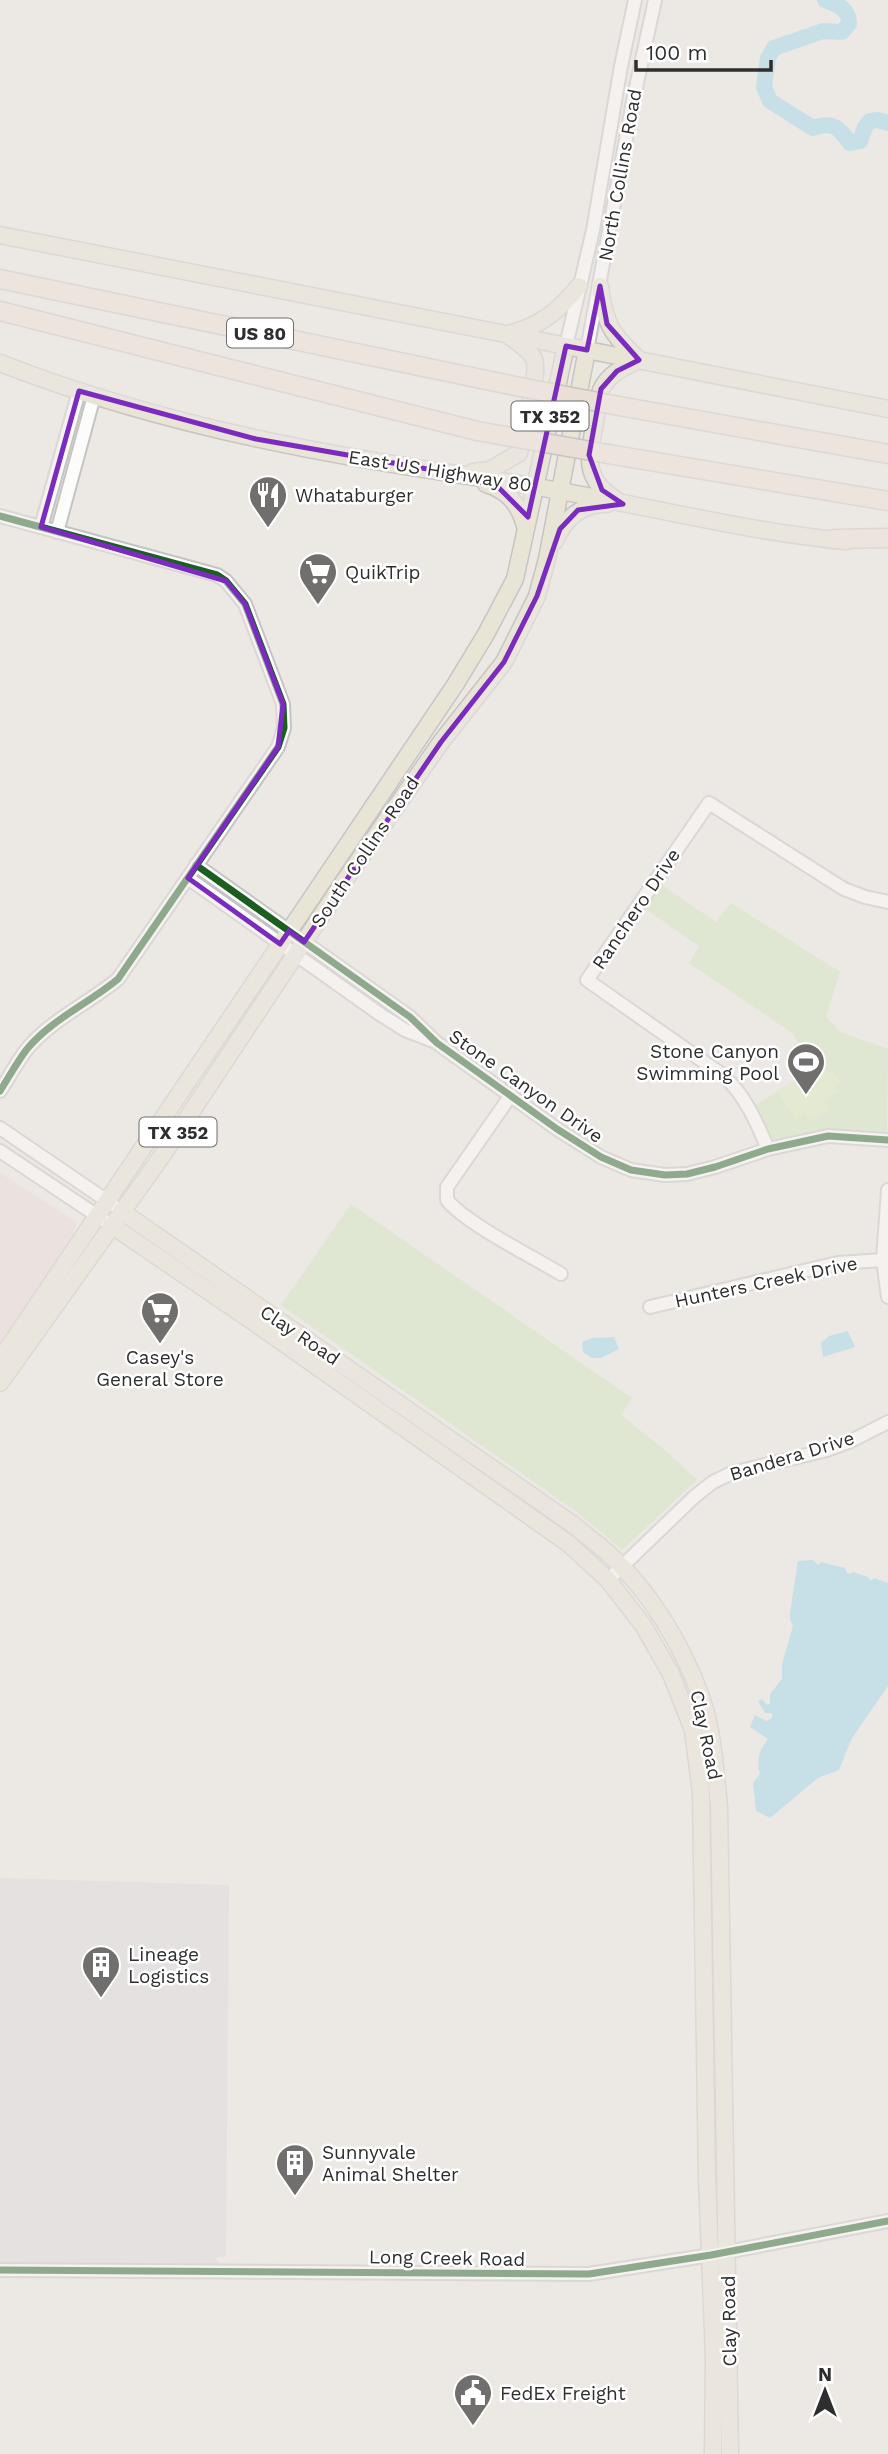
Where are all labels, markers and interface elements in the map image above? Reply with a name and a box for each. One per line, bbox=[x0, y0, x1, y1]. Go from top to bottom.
scale bar bbox=[636, 28, 771, 72]
text: 100 m bbox=[646, 40, 708, 65]
street label: North Collins Road bbox=[594, 87, 646, 263]
road number: US 80 bbox=[227, 318, 293, 348]
road number: TX 352 bbox=[512, 402, 588, 430]
street label: East US Highway 80 bbox=[347, 445, 533, 497]
restaurant icon: Whataburger bbox=[247, 474, 289, 529]
place label: Whataburger bbox=[295, 484, 414, 507]
supermarket icon: QuikTrip bbox=[297, 551, 339, 606]
place label: QuikTrip bbox=[345, 561, 421, 584]
street label: South Collins Road bbox=[306, 772, 424, 932]
street label: Ranchero Drive bbox=[587, 844, 685, 974]
street label: Stone Canyon Drive bbox=[445, 1024, 607, 1148]
place label: Stone Canyon Swimming Pool bbox=[636, 1040, 779, 1085]
sports icon: Stone Canyon Swimming Pool bbox=[785, 1041, 827, 1096]
road number: TX 352 bbox=[140, 1118, 216, 1147]
street label: Hunters Creek Drive bbox=[672, 1251, 860, 1313]
supermarket icon: Casey's General Store bbox=[139, 1290, 181, 1345]
street label: Clay Road bbox=[256, 1300, 344, 1370]
place label: Casey's General Store bbox=[96, 1346, 224, 1391]
street label: Bandera Drive bbox=[727, 1426, 857, 1486]
street label: Clay Road bbox=[685, 1688, 727, 1782]
place label: Lineage Logistics bbox=[128, 1943, 209, 1988]
building icon: Lineage Logistics bbox=[80, 1944, 122, 1999]
place label: Sunnyvale Animal Shelter bbox=[322, 2141, 459, 2186]
building icon: Sunnyvale Animal Shelter bbox=[274, 2142, 316, 2197]
street label: Long Creek Road bbox=[369, 2245, 525, 2271]
street label: Clay Road bbox=[717, 2275, 741, 2367]
north arrow bbox=[790, 2356, 860, 2426]
text: N bbox=[818, 2363, 832, 2386]
public building icon: FedEx Freight bbox=[452, 2372, 494, 2427]
place label: FedEx Freight bbox=[500, 2382, 626, 2405]

